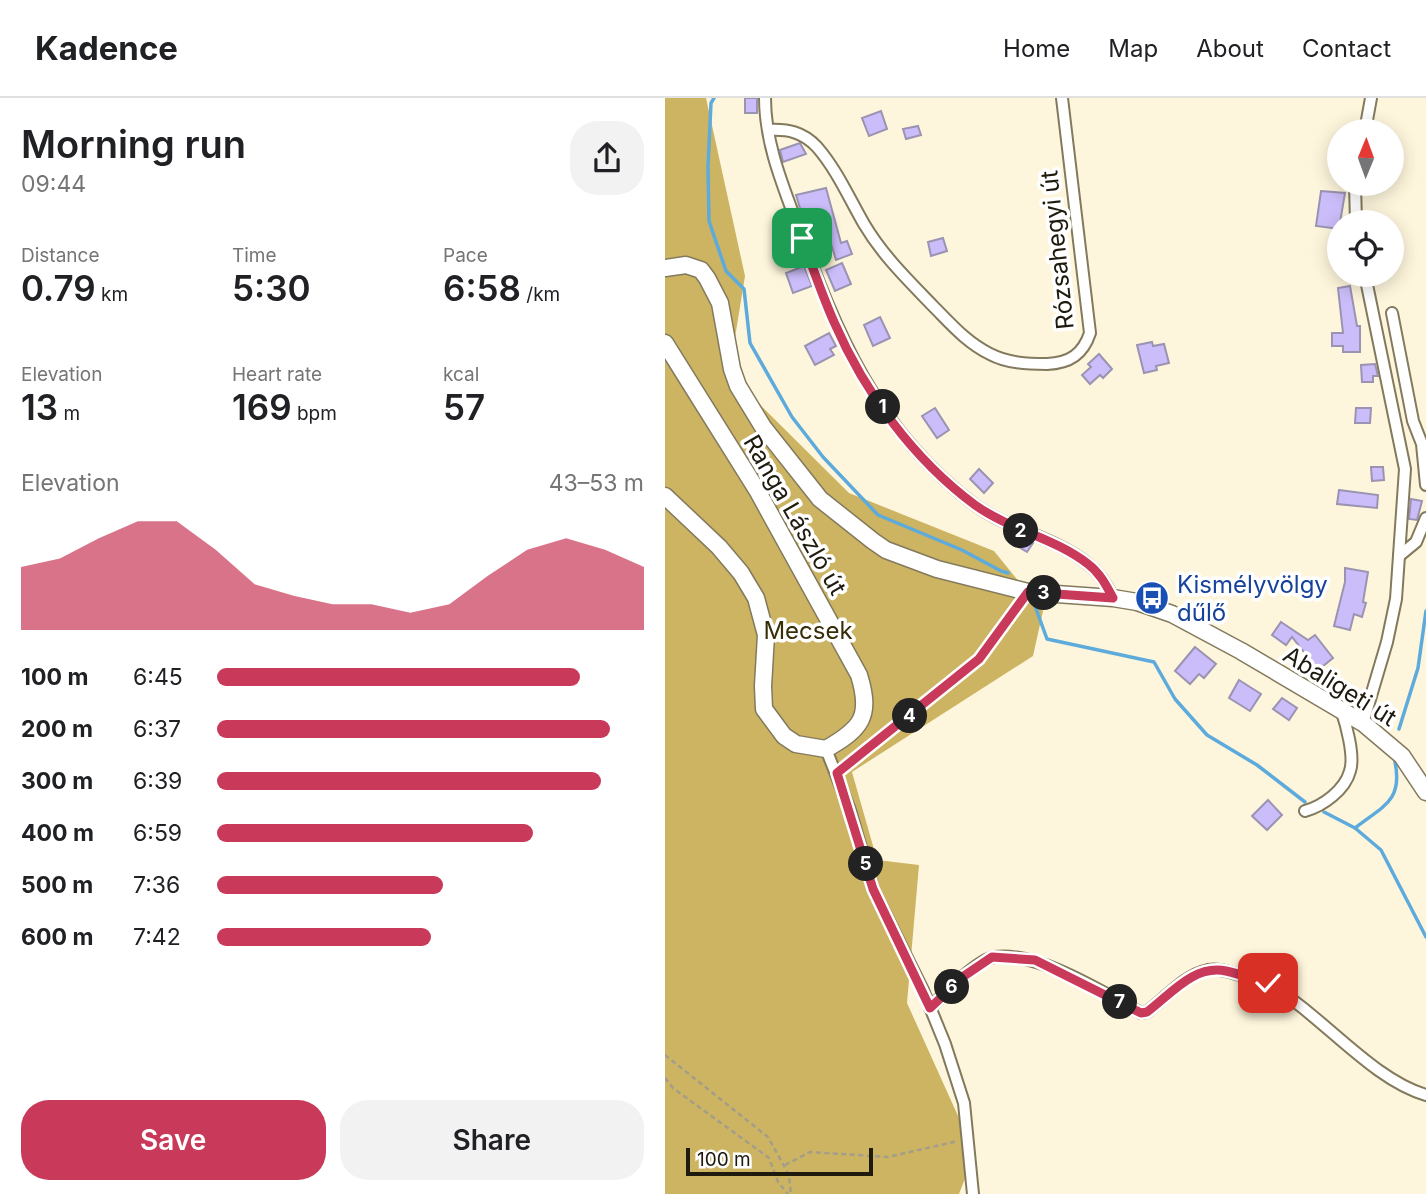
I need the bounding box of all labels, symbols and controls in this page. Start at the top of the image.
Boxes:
text: Kadence [35,28,178,68]
text: Home [1003,34,1070,63]
text: Map [1108,34,1158,63]
text: About [1196,34,1264,63]
text: Contact [1302,34,1391,63]
north arrow [1327,119,1403,196]
map controls [1327,119,1404,287]
text: Morning run [21,121,246,167]
button: share [570,121,644,195]
street label: Rózsahegyi út [1034,169,1080,331]
text: 09:44 [21,170,86,198]
pin [772,208,832,268]
button: locate [1327,210,1404,287]
icon: arrive [783,219,821,257]
text: Distance [21,244,99,267]
text: Time [232,244,277,267]
text: Pace [443,244,488,267]
text: 0.79 [21,267,96,309]
text: 5:30 [232,267,311,309]
text: 6:58 [443,267,521,309]
text: km [96,283,128,306]
text: /km [521,283,560,306]
text: Elevation [21,363,102,386]
text: Heart rate [232,363,322,386]
text: kcal [443,363,479,386]
text: 13 [21,386,58,428]
text: 169 [232,386,292,428]
text: 57 [443,386,485,428]
pin: 1 [865,390,900,424]
text: 1 [878,395,887,418]
text: m [58,402,80,425]
text: bpm [292,402,337,425]
street label: Ranga László út [737,430,853,600]
text: Elevation [21,469,120,497]
text: 43–53 m [549,469,644,497]
pin: 2 [1003,514,1039,548]
text: 2 [1015,519,1026,542]
place label: Kismélyvölgy dűlő [1177,570,1328,627]
pin: 3 [1027,575,1061,610]
bus stop icon: Kismélyvölgy dűlő [1133,579,1171,617]
text: 3 [1037,581,1050,604]
park label: Mecsek [763,616,853,645]
street label: Abaligeti út [1278,640,1402,732]
text: 100 m [21,663,88,691]
text: 6:45 [133,663,183,691]
pin: 4 [893,698,927,734]
text: 4 [903,704,916,727]
text: 200 m [21,715,93,743]
text: 6:37 [133,715,181,743]
text: 300 m [21,767,93,795]
text: 6:39 [133,767,182,795]
text: 400 m [21,819,94,847]
text: 6:59 [133,819,182,847]
pin: 5 [849,846,883,882]
text: 5 [859,852,872,875]
text: 500 m [21,871,93,899]
text: 7:36 [133,871,180,899]
text: 600 m [21,923,93,951]
text: 7:42 [133,923,181,951]
pin [1238,953,1298,1013]
icon: check [1249,964,1287,1002]
pin: 6 [935,970,969,1004]
text: 6 [945,975,958,998]
pin: 7 [1103,984,1137,1020]
text: 7 [1114,990,1125,1013]
button: Save [21,1100,326,1180]
button: Share [340,1100,644,1180]
scale bar [686,1145,873,1177]
text: 100 m [697,1148,751,1171]

